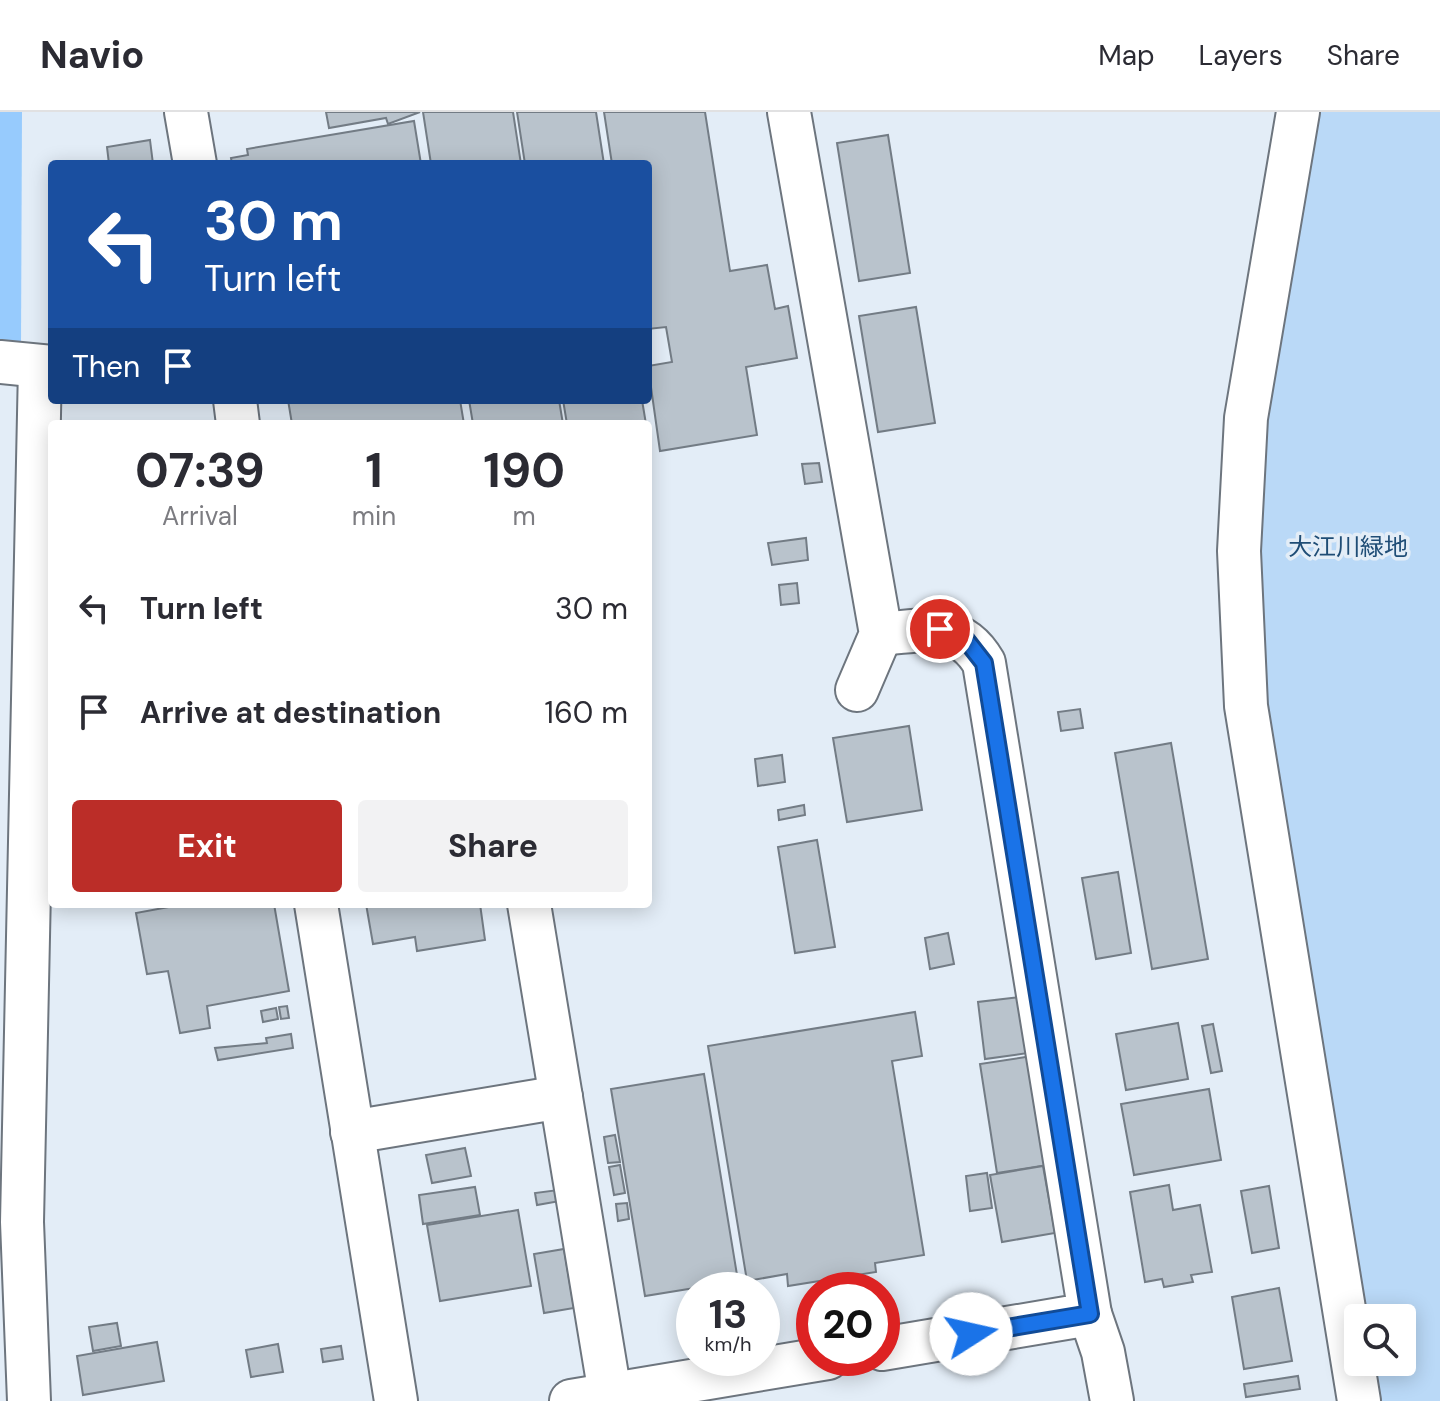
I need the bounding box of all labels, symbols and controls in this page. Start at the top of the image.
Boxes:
text: Navio [40,30,144,80]
text: Map [1098,37,1155,74]
text: Layers [1199,37,1283,74]
text: Share [1327,37,1400,74]
text: 30 m [204,184,343,257]
icon: left [72,192,176,296]
text: Turn left [204,255,341,302]
icon: arrive [156,344,200,388]
text: Then [72,347,140,386]
text: 07:39 [135,439,265,502]
text: 1 [365,439,383,502]
text: 190 [483,439,565,502]
text: Arrival [162,499,238,533]
text: min [352,499,396,533]
text: m [513,499,536,533]
park label: 大江川緑地 [1288,531,1408,562]
icon: left [72,586,116,630]
text: Turn left [140,589,263,628]
text: 30 m [555,589,628,628]
pin [906,595,974,663]
icon: arrive [918,607,962,651]
icon: arrive [72,690,116,734]
text: Arrive at destination [140,693,441,732]
text: 160 m [545,693,628,732]
button: Exit [72,800,342,892]
button: Share [358,800,628,892]
speed limit sign: 20 [796,1272,900,1376]
text: 13 [709,1288,747,1340]
position arrow [929,1292,1013,1376]
map controls [1344,1304,1416,1376]
button: search [1344,1304,1416,1376]
text: km/h [704,1331,752,1357]

